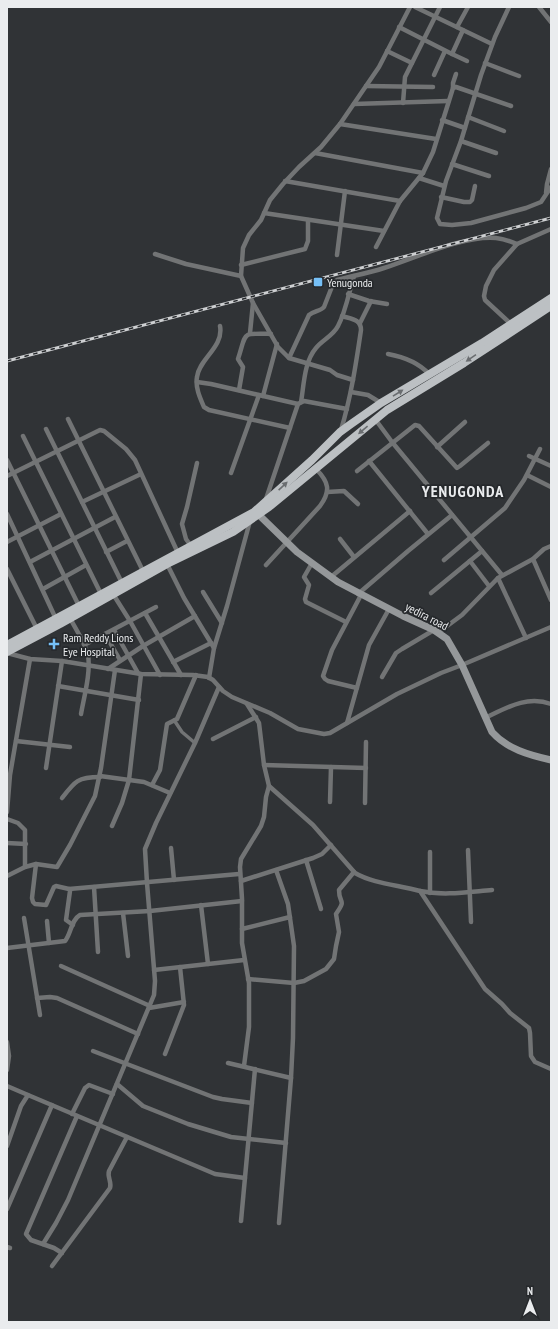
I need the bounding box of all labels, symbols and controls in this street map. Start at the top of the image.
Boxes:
place label: Yenugonda [327,275,373,290]
marker: Yenugonda [312,276,324,288]
one-way arrow [466,354,476,362]
one-way arrow [392,389,404,396]
one-way arrow [358,425,368,434]
district label: YENUGONDA [421,481,504,501]
one-way arrow [277,482,288,491]
street label: yedira road [403,599,451,633]
place label: Ram Reddy Lions Eye Hospital [63,630,133,659]
marker: Ram Reddy Lions Eye Hospital [48,638,60,650]
north arrow [510,1281,550,1321]
text: N [527,1284,533,1298]

